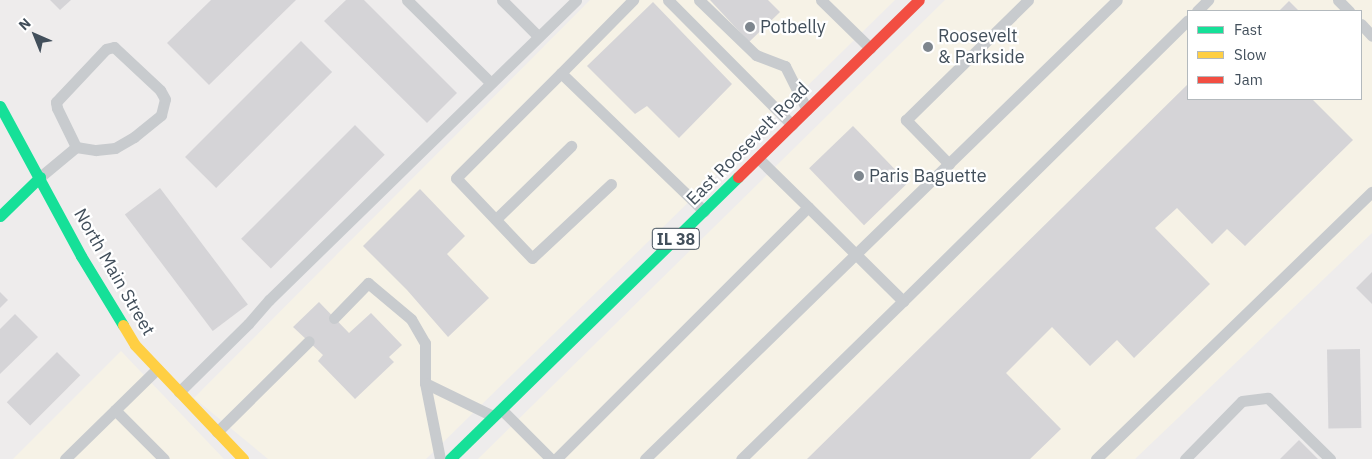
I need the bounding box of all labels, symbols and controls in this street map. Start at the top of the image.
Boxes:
north arrow [10,10,60,60]
legend [1187,10,1362,100]
text: N [15,14,34,34]
place label: Potbelly [760,16,826,38]
text: Fast [1234,20,1262,39]
marker: Potbelly [744,21,756,33]
place label: Roosevelt & Parkside [938,26,1025,68]
marker: Roosevelt & Parkside [922,41,934,53]
text: Slow [1234,45,1267,64]
text: Jam [1234,70,1263,89]
street label: East Roosevelt Road [682,78,814,210]
place label: Paris Baguette [869,165,987,187]
marker: Paris Baguette [853,170,865,182]
street label: North Main Street [69,205,159,339]
road number: IL 38 [651,225,701,252]

